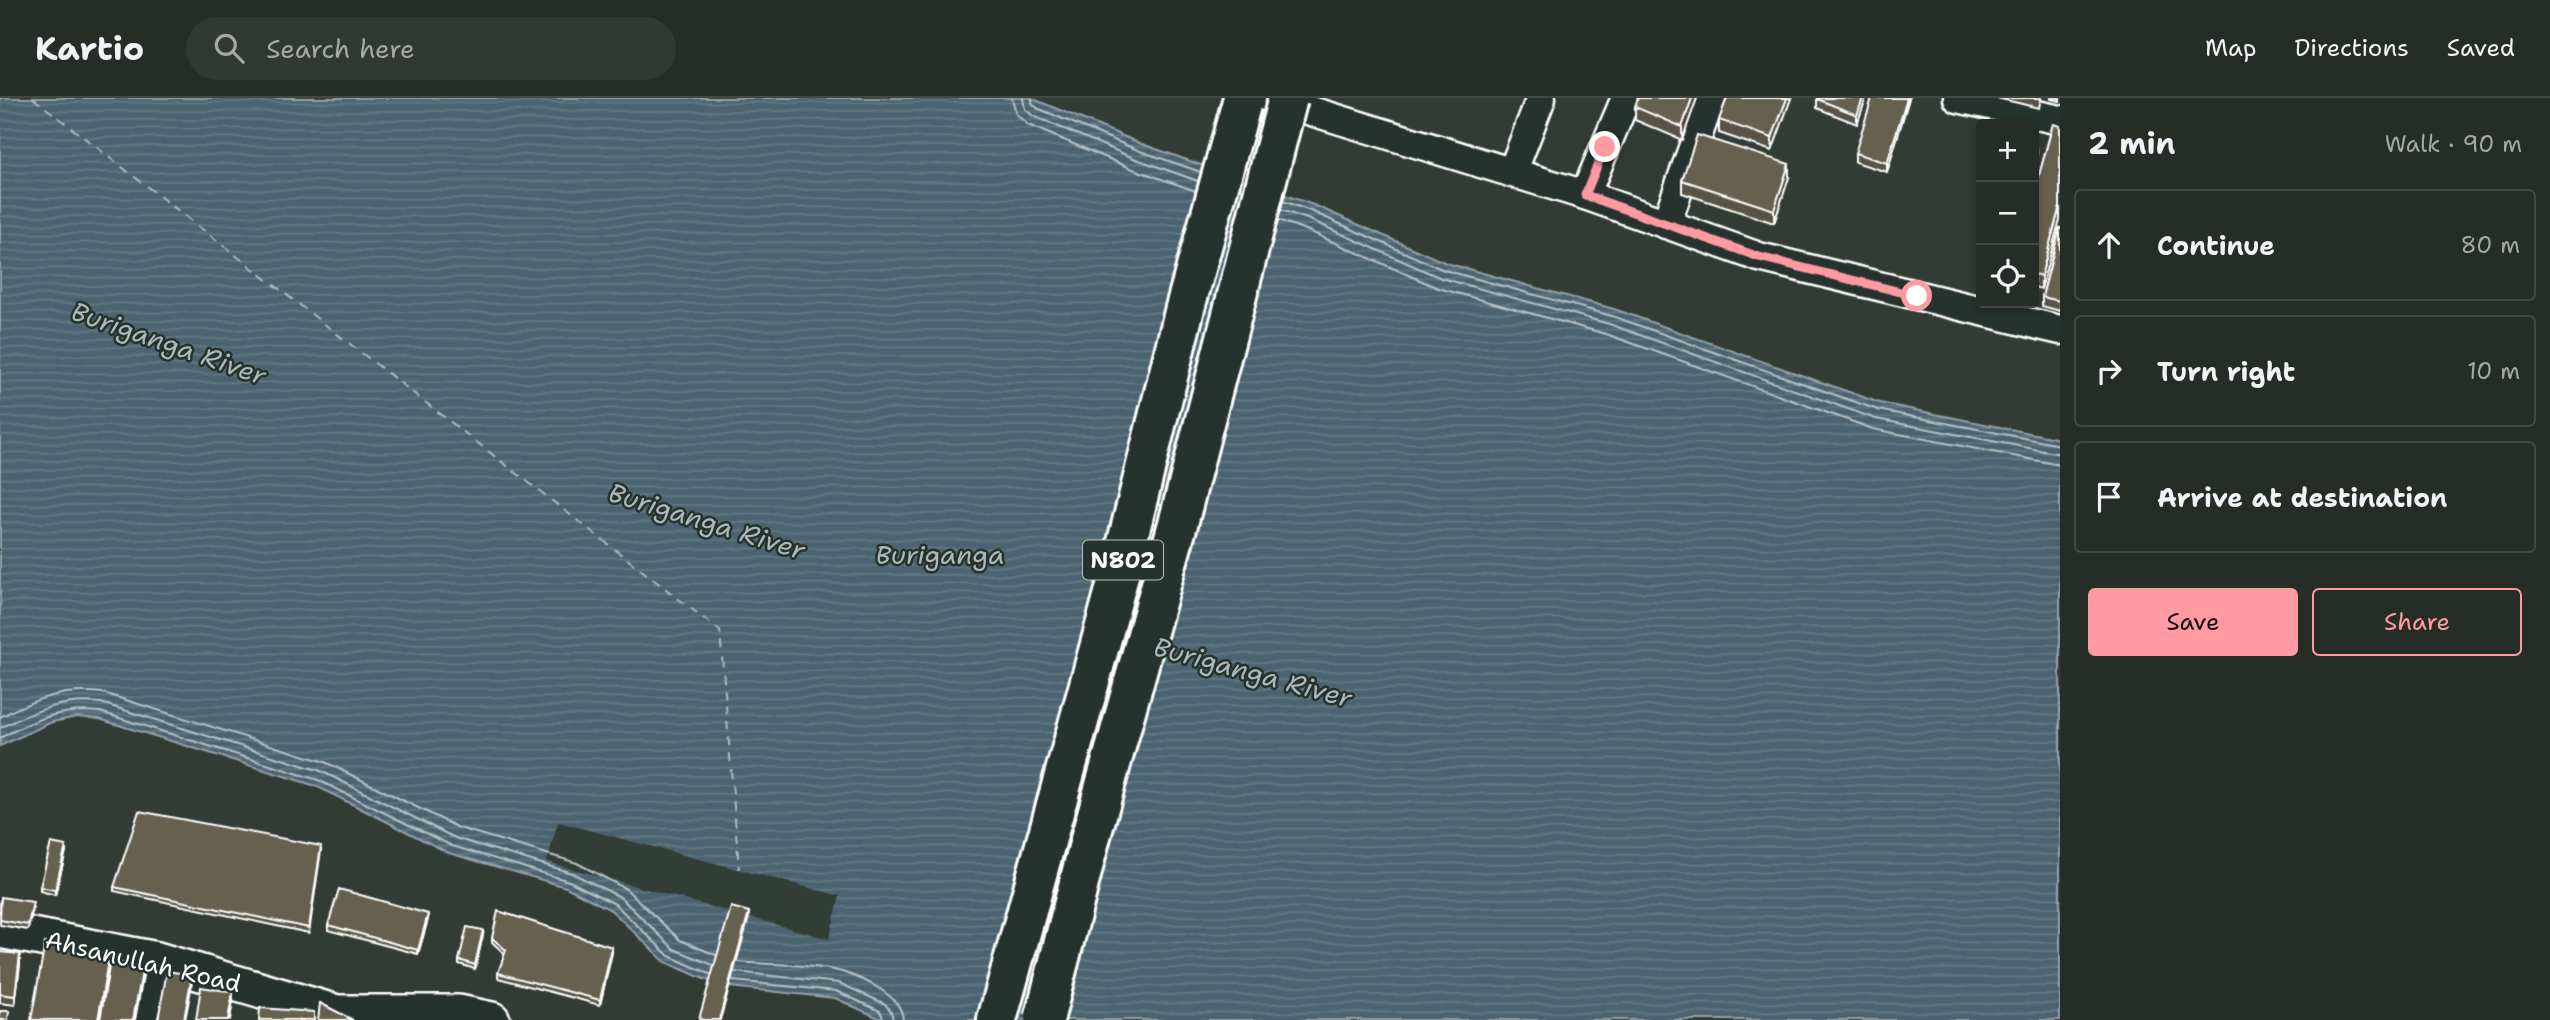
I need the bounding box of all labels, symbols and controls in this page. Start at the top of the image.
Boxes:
search box [186,17,676,80]
text: Kartio [35,26,144,71]
icon: search [210,29,248,67]
text: Search here [266,31,415,66]
text: Map [2205,32,2256,64]
text: Directions [2294,32,2409,64]
text: Saved [2447,32,2515,64]
map controls [1976,119,2039,308]
button: + [1976,119,2039,182]
text: 2 min [2088,123,2175,164]
text: Walk · 90 m [2385,129,2522,159]
route end [1589,131,1620,162]
button: − [1976,182,2039,245]
icon: ahead [2090,226,2128,264]
text: Continue [2157,228,2275,263]
text: 80 m [2461,230,2520,260]
button: locate [1976,245,2039,308]
route start [1901,280,1932,311]
water label: Buriganga River [67,293,272,393]
icon: right [2090,352,2128,390]
text: Turn right [2157,354,2295,389]
text: 10 m [2467,356,2520,386]
water label: Buriganga River [604,474,810,568]
icon: arrive [2090,478,2128,516]
text: Arrive at destination [2157,480,2447,515]
water label: Buriganga [876,537,1004,572]
road number: N802 [1083,540,1163,580]
button: Save [2088,588,2298,656]
button: Share [2312,588,2522,656]
water label: Buriganga River [1150,629,1357,715]
street label: Ahsanullah Road [42,924,244,1000]

